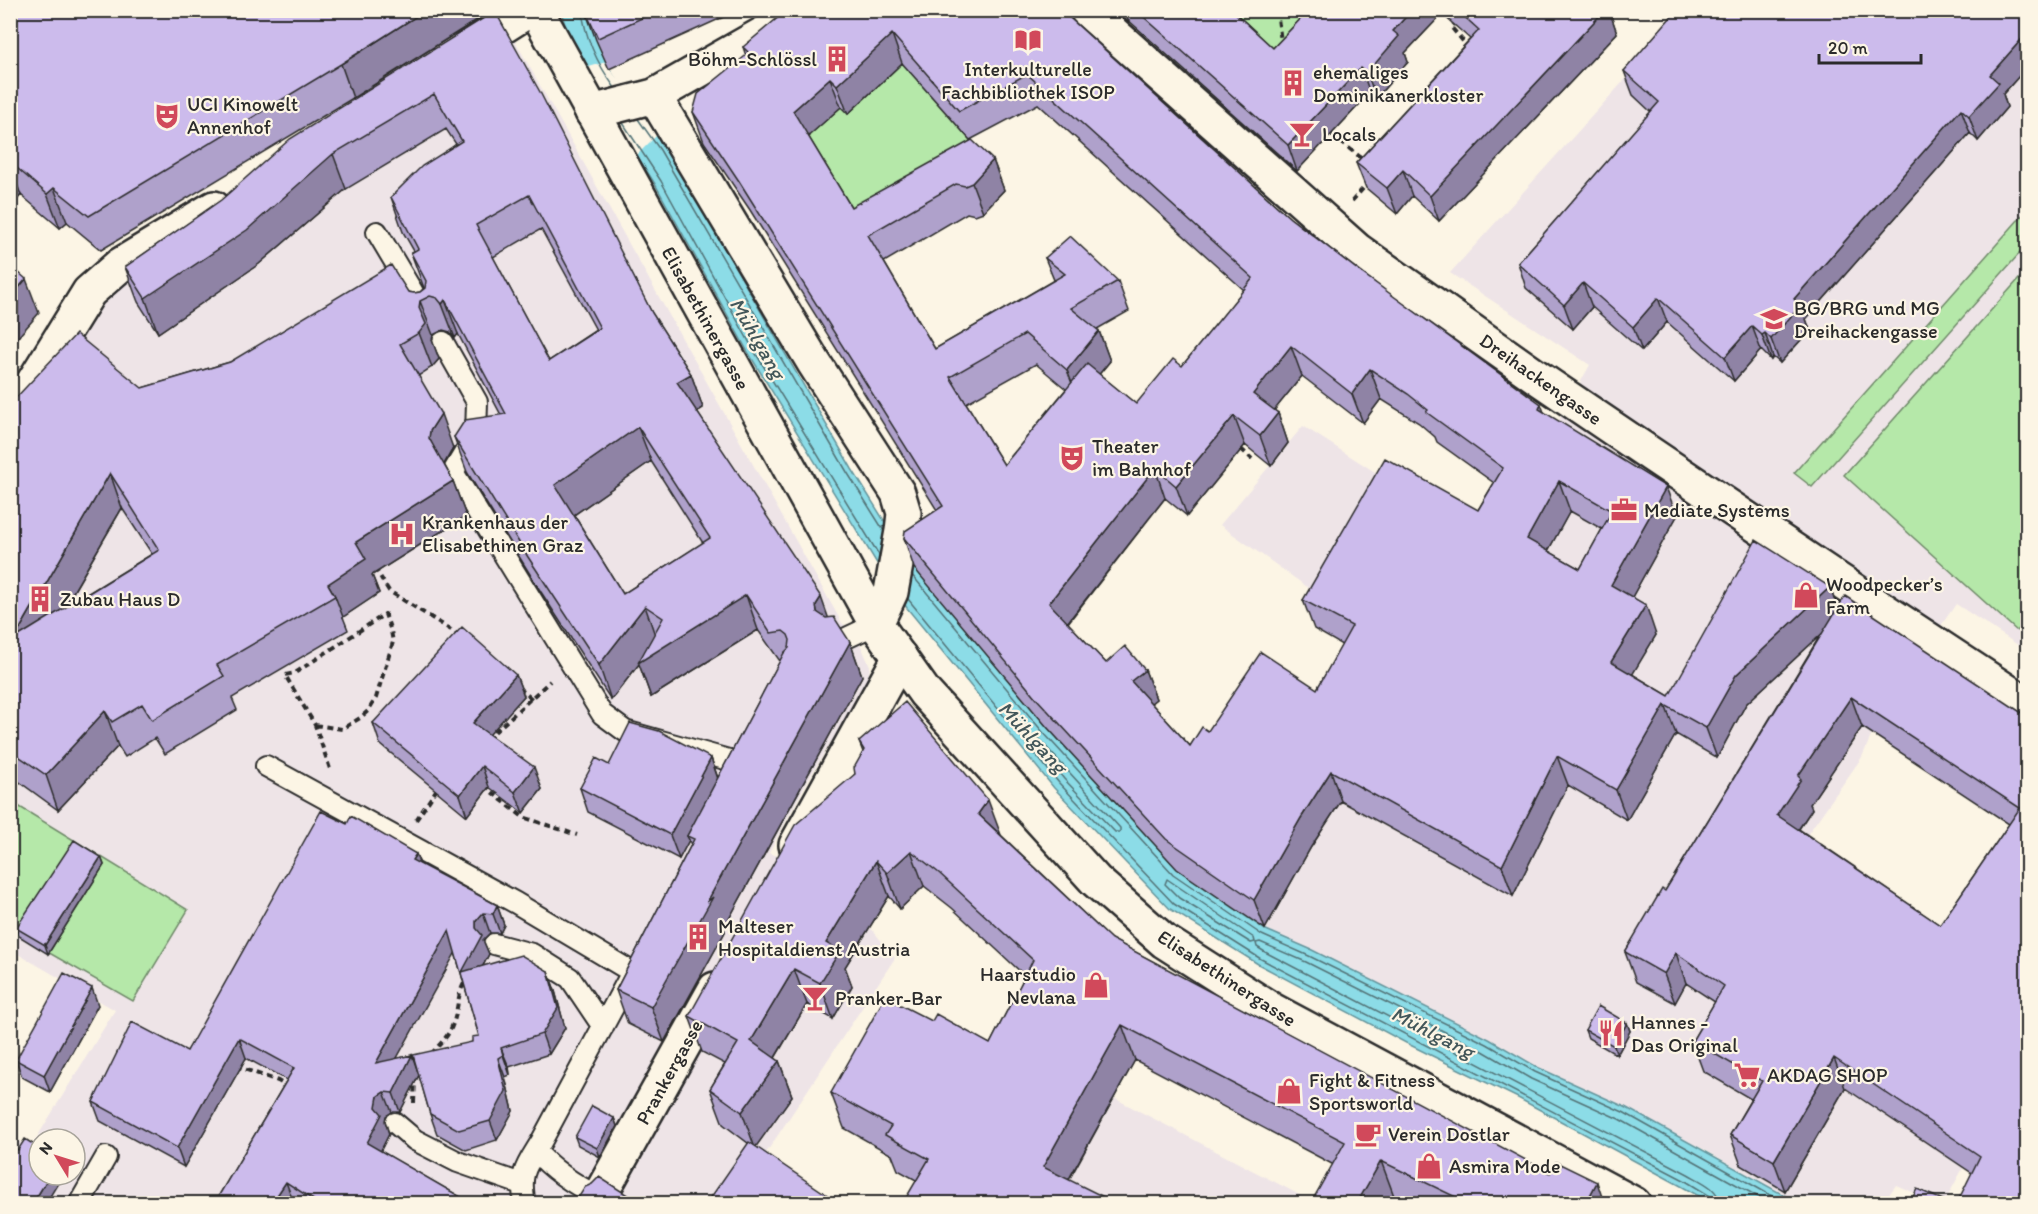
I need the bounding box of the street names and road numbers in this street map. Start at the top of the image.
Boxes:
street label: Elisabethinergasse [657,242,755,394]
street label: Dreihackengasse [1475,328,1607,430]
street label: Elisabethinergasse [1153,924,1301,1032]
street label: Prankergasse [630,1015,708,1129]

